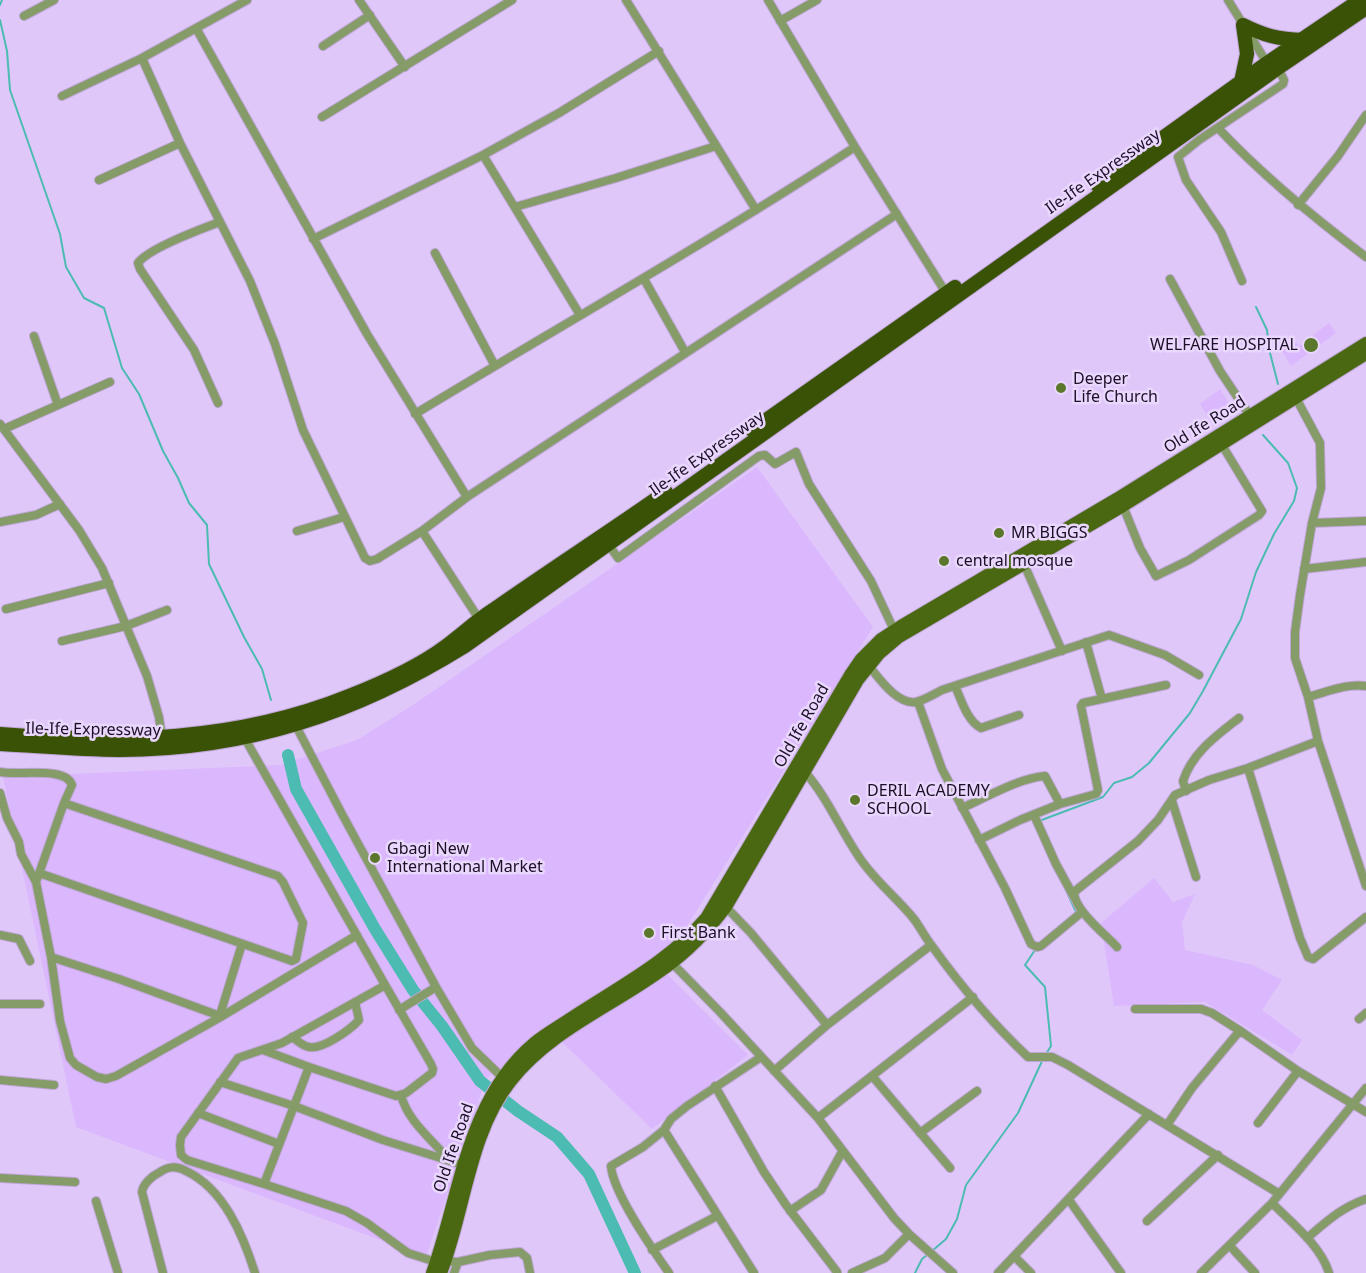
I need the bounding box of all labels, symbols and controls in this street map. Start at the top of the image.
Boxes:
street label: Ile-Ife Expressway [1042,125,1164,219]
place label: WELFARE HOSPITAL [1150,335,1298,355]
marker: WELFARE HOSPITAL [1302,336,1320,354]
place label: Deeper Life Church [1073,369,1158,407]
marker: Deeper Life Church [1054,381,1068,395]
street label: Old Ife Road [1160,392,1250,458]
street label: Ile-Ife Expressway [646,407,768,501]
place label: MR BIGGS [1011,523,1088,543]
marker: MR BIGGS [992,526,1006,540]
place label: central mosque [956,551,1073,571]
marker: central mosque [937,554,951,568]
street label: Old Ife Road [770,681,834,771]
street label: Ile-Ife Expressway [25,719,161,741]
place label: DERIL ACADEMY SCHOOL [867,781,990,819]
marker: DERIL ACADEMY SCHOOL [848,793,862,807]
place label: Gbagi New International Market [387,839,543,877]
marker: Gbagi New International Market [368,851,382,865]
place label: First Bank [661,923,735,943]
marker: First Bank [642,926,656,940]
street label: Old Ife Road [430,1101,478,1195]

